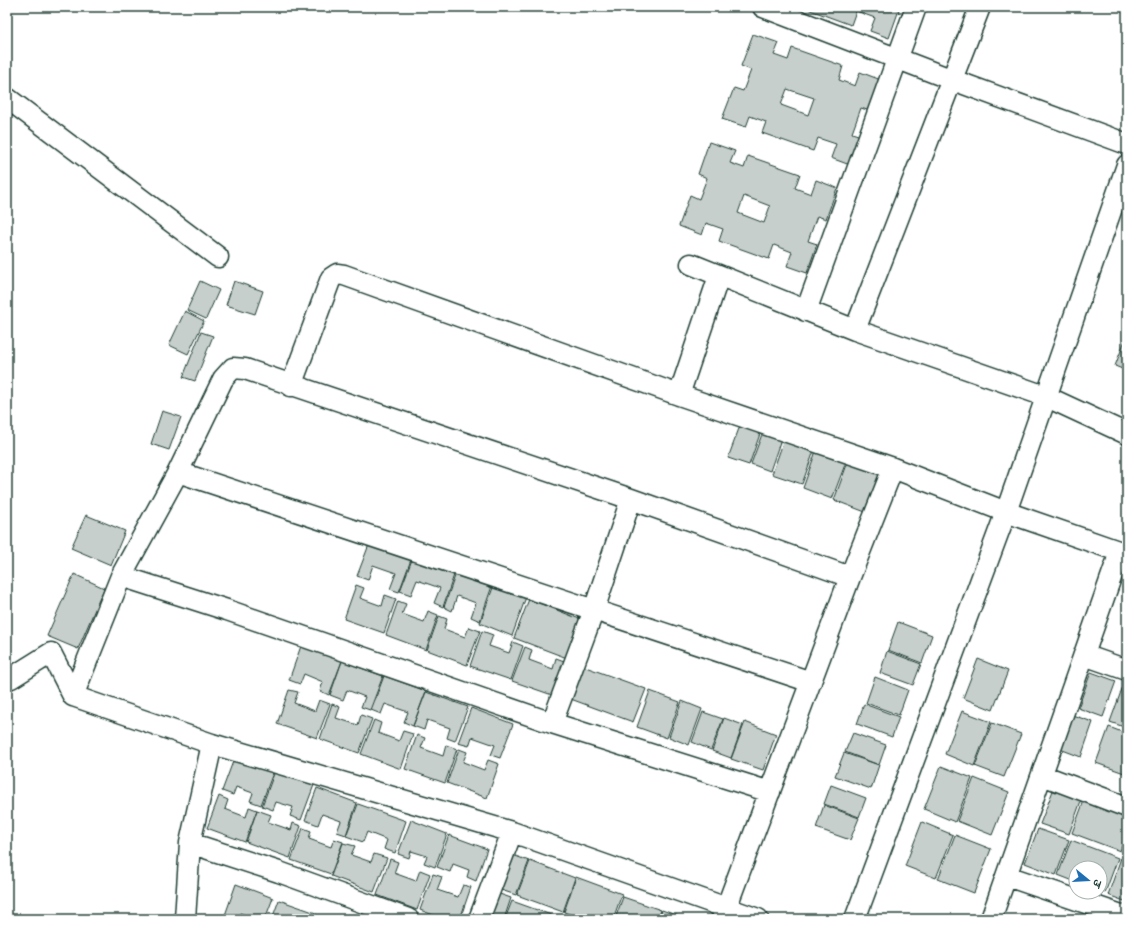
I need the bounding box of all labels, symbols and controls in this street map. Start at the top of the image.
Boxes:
north arrow [1068,860,1108,900]
text: उ [1086,877,1106,891]

